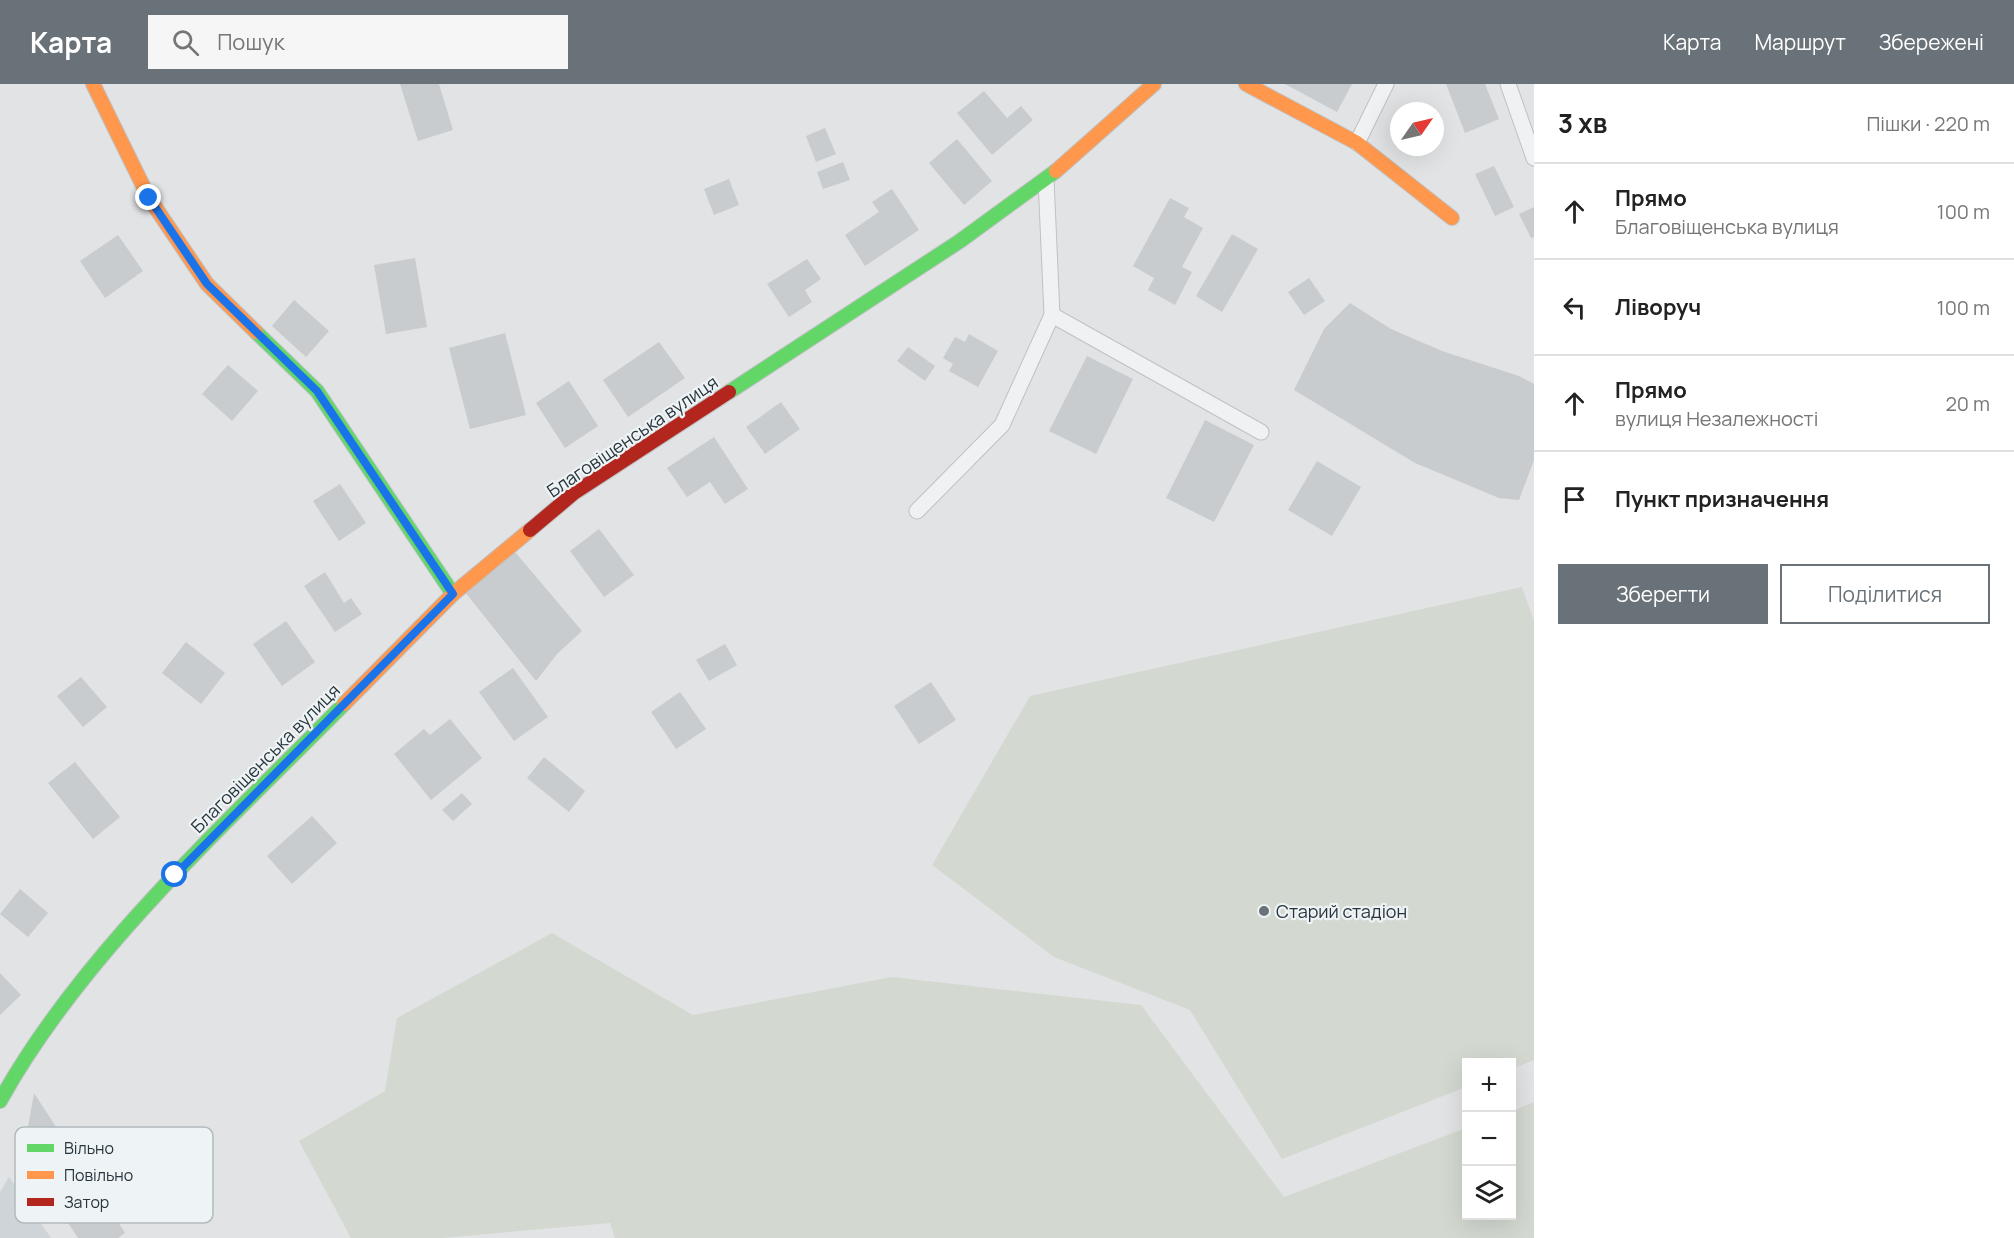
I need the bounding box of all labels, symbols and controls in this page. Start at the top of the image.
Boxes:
search box [148,15,568,69]
text: Карта [30,23,112,61]
icon: search [169,26,202,59]
text: Пошук [217,27,285,57]
text: Карта [1663,28,1721,56]
text: Маршрут [1754,28,1846,56]
text: Збережені [1879,28,1984,56]
north arrow [1390,102,1444,156]
text: 3 хв [1558,105,1607,141]
text: Пішки · 220 m [1867,110,1990,137]
text: Прямо [1615,183,1687,213]
route end [135,184,161,210]
icon: ahead [1558,195,1591,228]
text: 100 m [1937,198,1990,225]
text: Благовіщенська вулиця [1615,213,1839,240]
icon: left [1558,291,1591,324]
text: Ліворуч [1615,292,1701,322]
text: 100 m [1937,294,1990,321]
street label: Благовіщенська вулиця [542,370,722,502]
text: Прямо [1615,375,1687,405]
icon: ahead [1558,387,1591,420]
text: 20 m [1945,390,1990,417]
text: вулиця Незалежності [1615,405,1818,432]
icon: arrive [1558,483,1591,516]
text: Пункт призначення [1615,484,1829,514]
button: Зберегти [1558,564,1768,624]
button: Поділитися [1780,564,1990,624]
street label: Благовіщенська вулиця [185,678,345,838]
route start [161,861,187,887]
place label: Старий стадіон [1276,899,1407,923]
marker: Старий стадіон [1257,904,1271,918]
map controls [1462,1058,1516,1220]
button: + [1462,1058,1516,1112]
button: − [1462,1112,1516,1166]
legend [15,1127,213,1223]
text: Вільно [64,1137,114,1159]
text: Повільно [64,1164,133,1186]
button: layers [1462,1166,1516,1220]
text: Затор [64,1191,109,1213]

